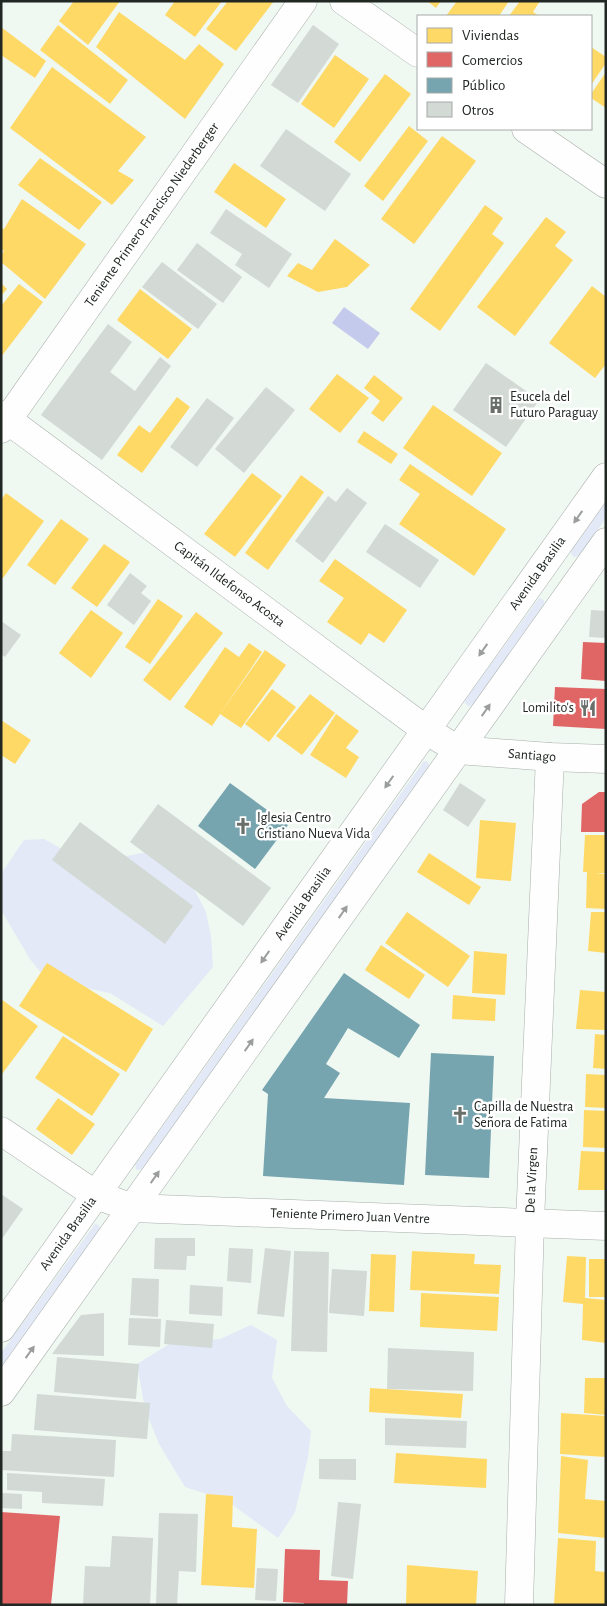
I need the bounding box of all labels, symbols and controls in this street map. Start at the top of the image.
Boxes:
legend [417,15,592,130]
text: Viviendas [462,28,519,43]
text: Comercios [462,53,523,68]
text: Público [462,78,505,93]
text: Otros [462,103,494,118]
street label: Teniente Primero Francisco Niederberger [82,120,222,310]
place label: Esucela del Futuro Paraguay [510,390,598,420]
building icon: Esucela del Futuro Paraguay [486,395,506,415]
one-way arrow [572,510,583,523]
street label: Avenida Brasilia [507,533,569,613]
street label: Capitán Ildefonso Acosta [171,539,288,630]
one-way arrow [478,643,488,656]
restaurant icon: Lomilito's [578,698,598,718]
place label: Lomilito's [522,701,574,715]
one-way arrow [481,703,491,717]
street label: Santiago [508,747,556,764]
one-way arrow [384,775,394,789]
place label: Iglesia Centro Cristiano Nueva Vida [257,811,371,841]
church icon: Iglesia Centro Cristiano Nueva Vida [233,816,253,836]
street label: Avenida Brasilia [272,863,334,943]
one-way arrow [338,905,348,919]
one-way arrow [260,950,270,964]
one-way arrow [244,1038,254,1052]
place label: Capilla de Nuestra Señora de Fatima [474,1100,574,1130]
church icon: Capilla de Nuestra Señora de Fatima [450,1105,470,1125]
street label: De la Virgen [523,1147,540,1214]
one-way arrow [150,1170,160,1184]
street label: Avenida Brasilia [37,1194,99,1273]
street label: Teniente Primero Juan Ventre [270,1206,430,1226]
one-way arrow [25,1345,35,1359]

